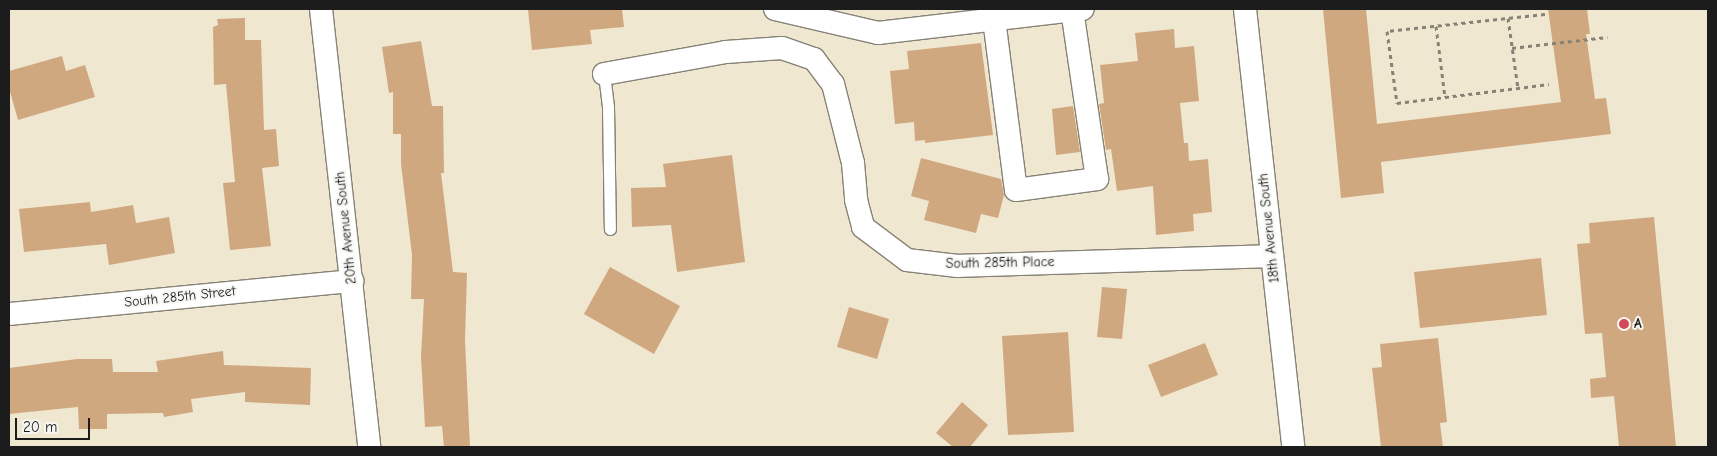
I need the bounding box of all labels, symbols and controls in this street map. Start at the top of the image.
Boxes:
street label: 20th Avenue South [332,171,360,285]
street label: 18th Avenue South [1255,172,1283,284]
street label: South 285th Place [946,254,1054,272]
street label: South 285th Street [124,283,236,311]
place label: A [1634,316,1642,332]
marker: A [1618,318,1630,330]
scale bar [18,408,92,440]
text: 20 m [23,418,57,436]

